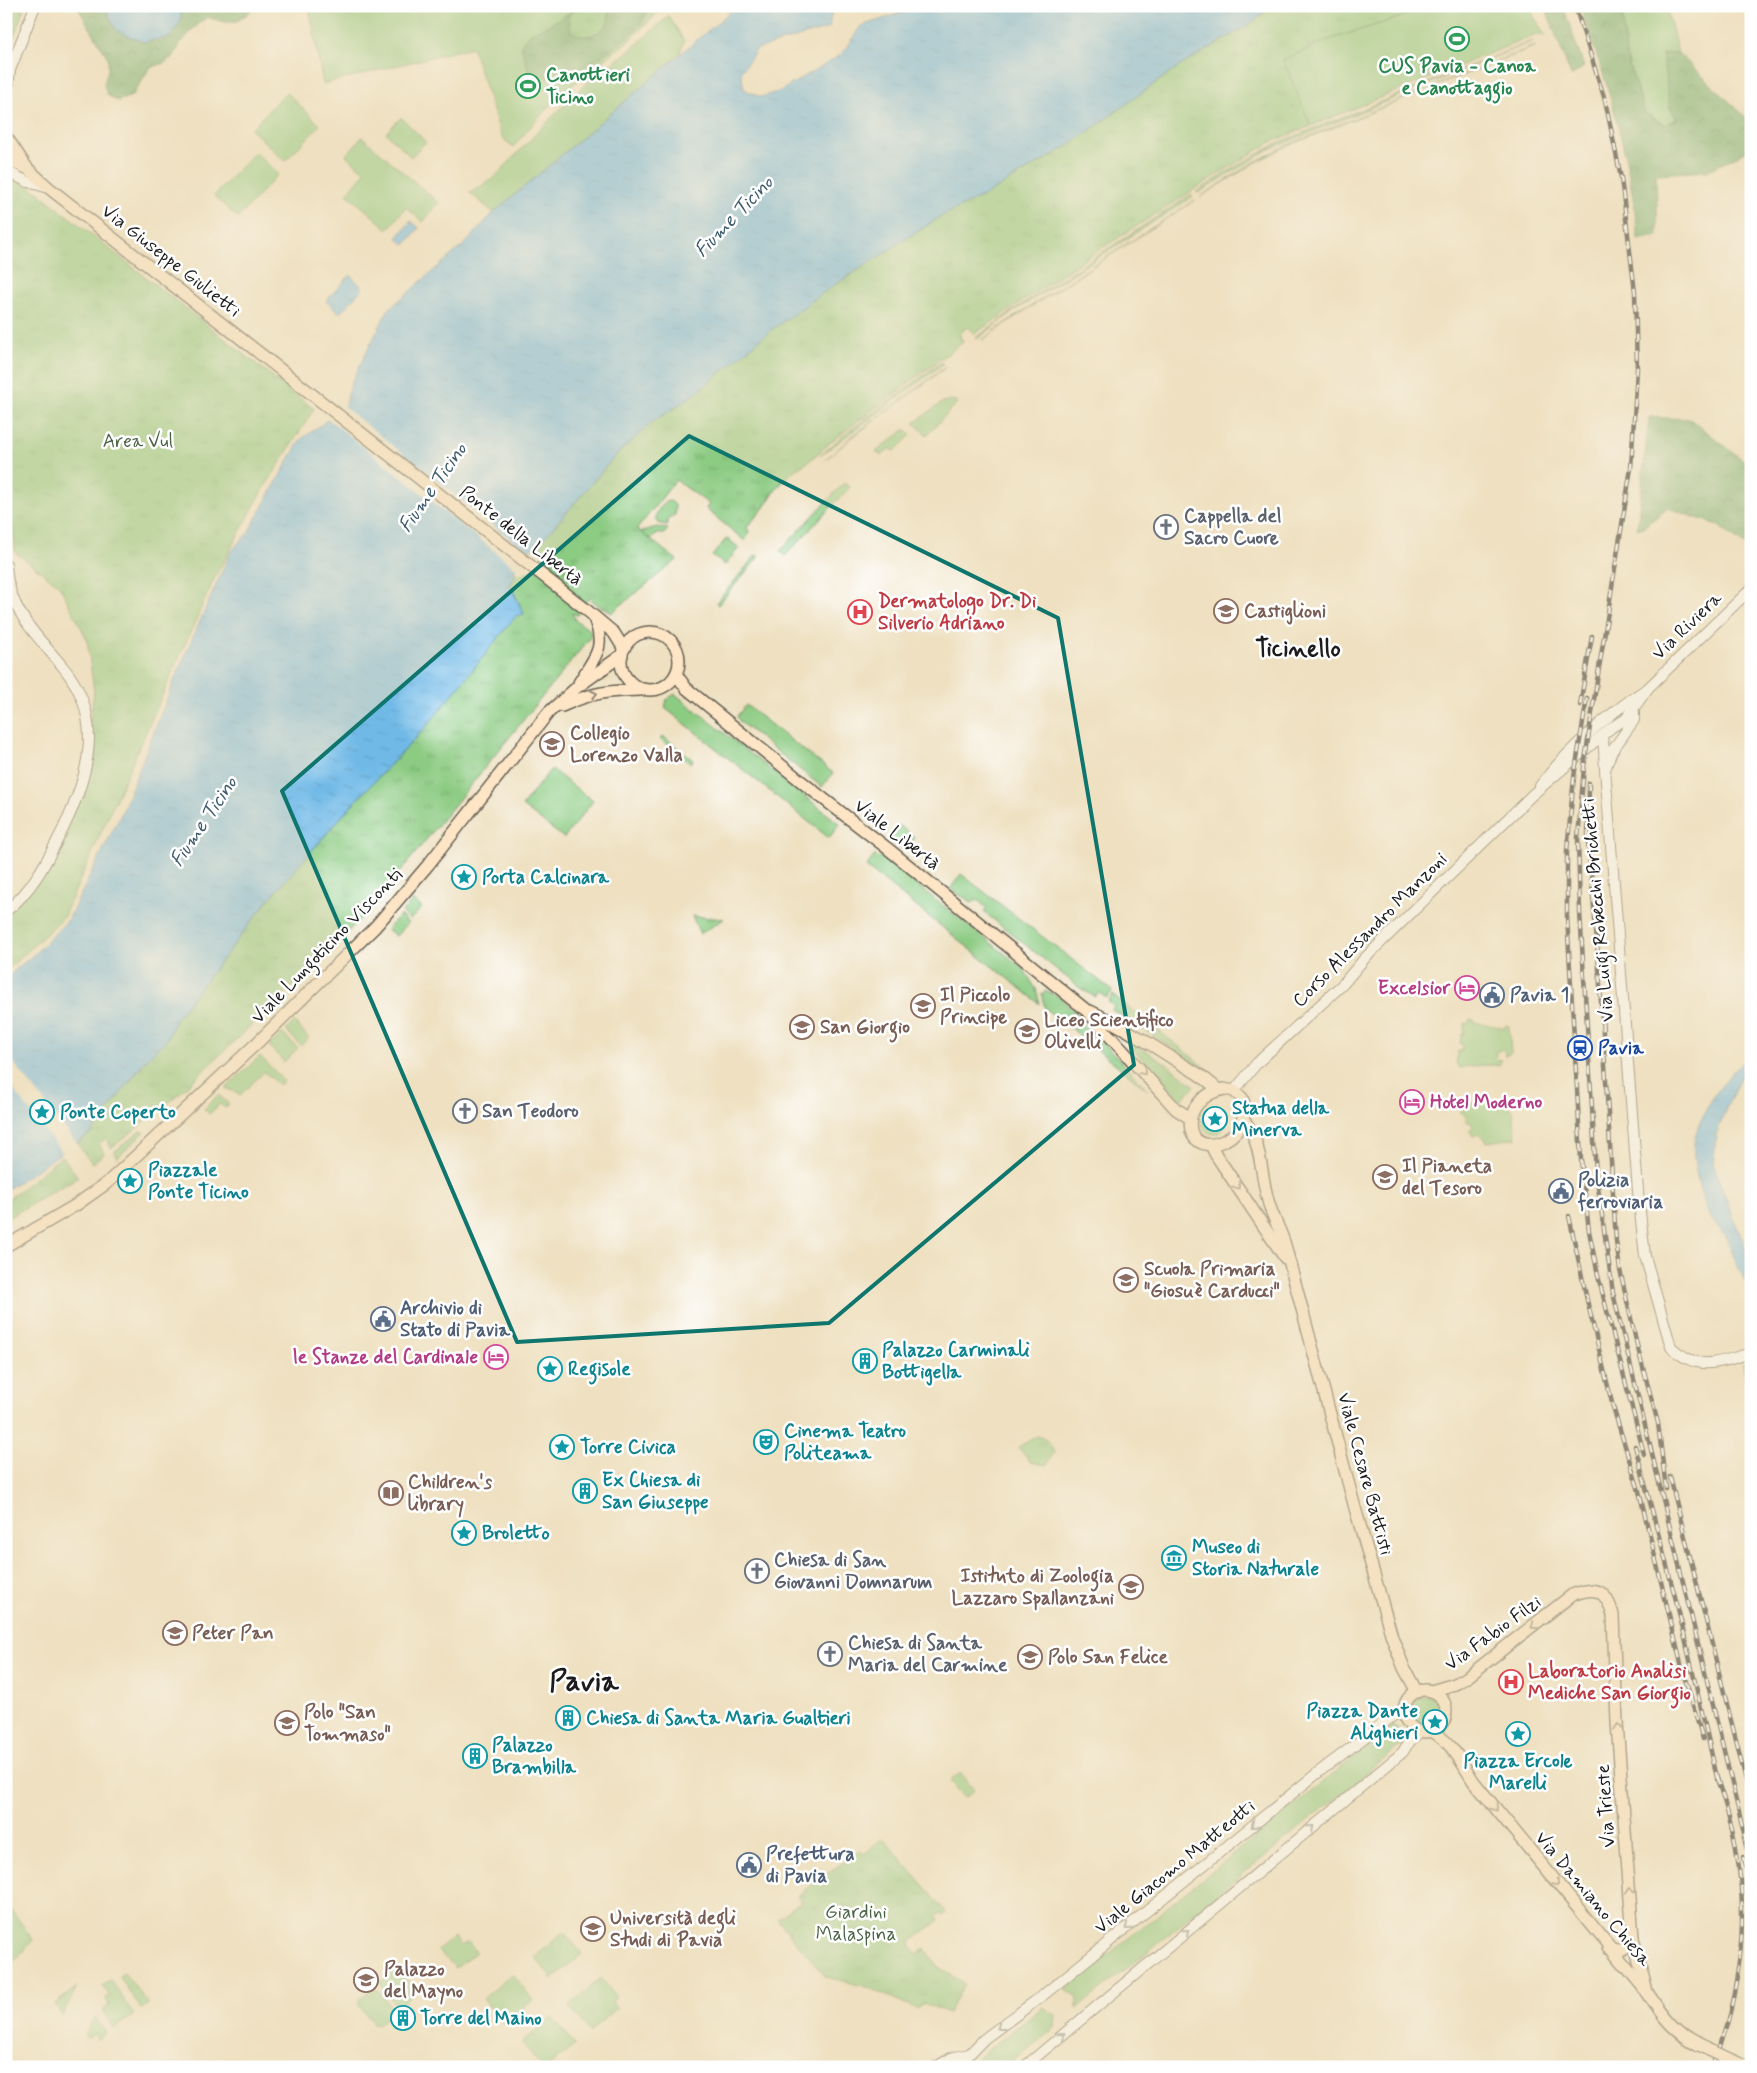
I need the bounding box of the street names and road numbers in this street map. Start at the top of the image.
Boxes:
street label: Via Giuseppe Giulietti [96,199,246,323]
street label: Ponte della Libertà [454,480,588,592]
street label: Via Riviera [1647,586,1728,666]
street label: Viale Libertà [849,794,945,876]
street label: Via Luigi Robecchi Brichetti [1576,797,1623,1023]
street label: Corso Alessandro Manzoni [1287,847,1453,1013]
street label: Viale Lungoticino Visconti [246,863,410,1032]
street label: Viale Cesare Battisti [1331,1390,1399,1558]
street label: Via Fabio Filzi [1440,1589,1546,1677]
street label: Via Trieste [1591,1763,1621,1849]
street label: Viale Giacomo Matteotti [1089,1794,1261,1940]
street label: Via Damiano Chiesa [1529,1826,1657,1972]

